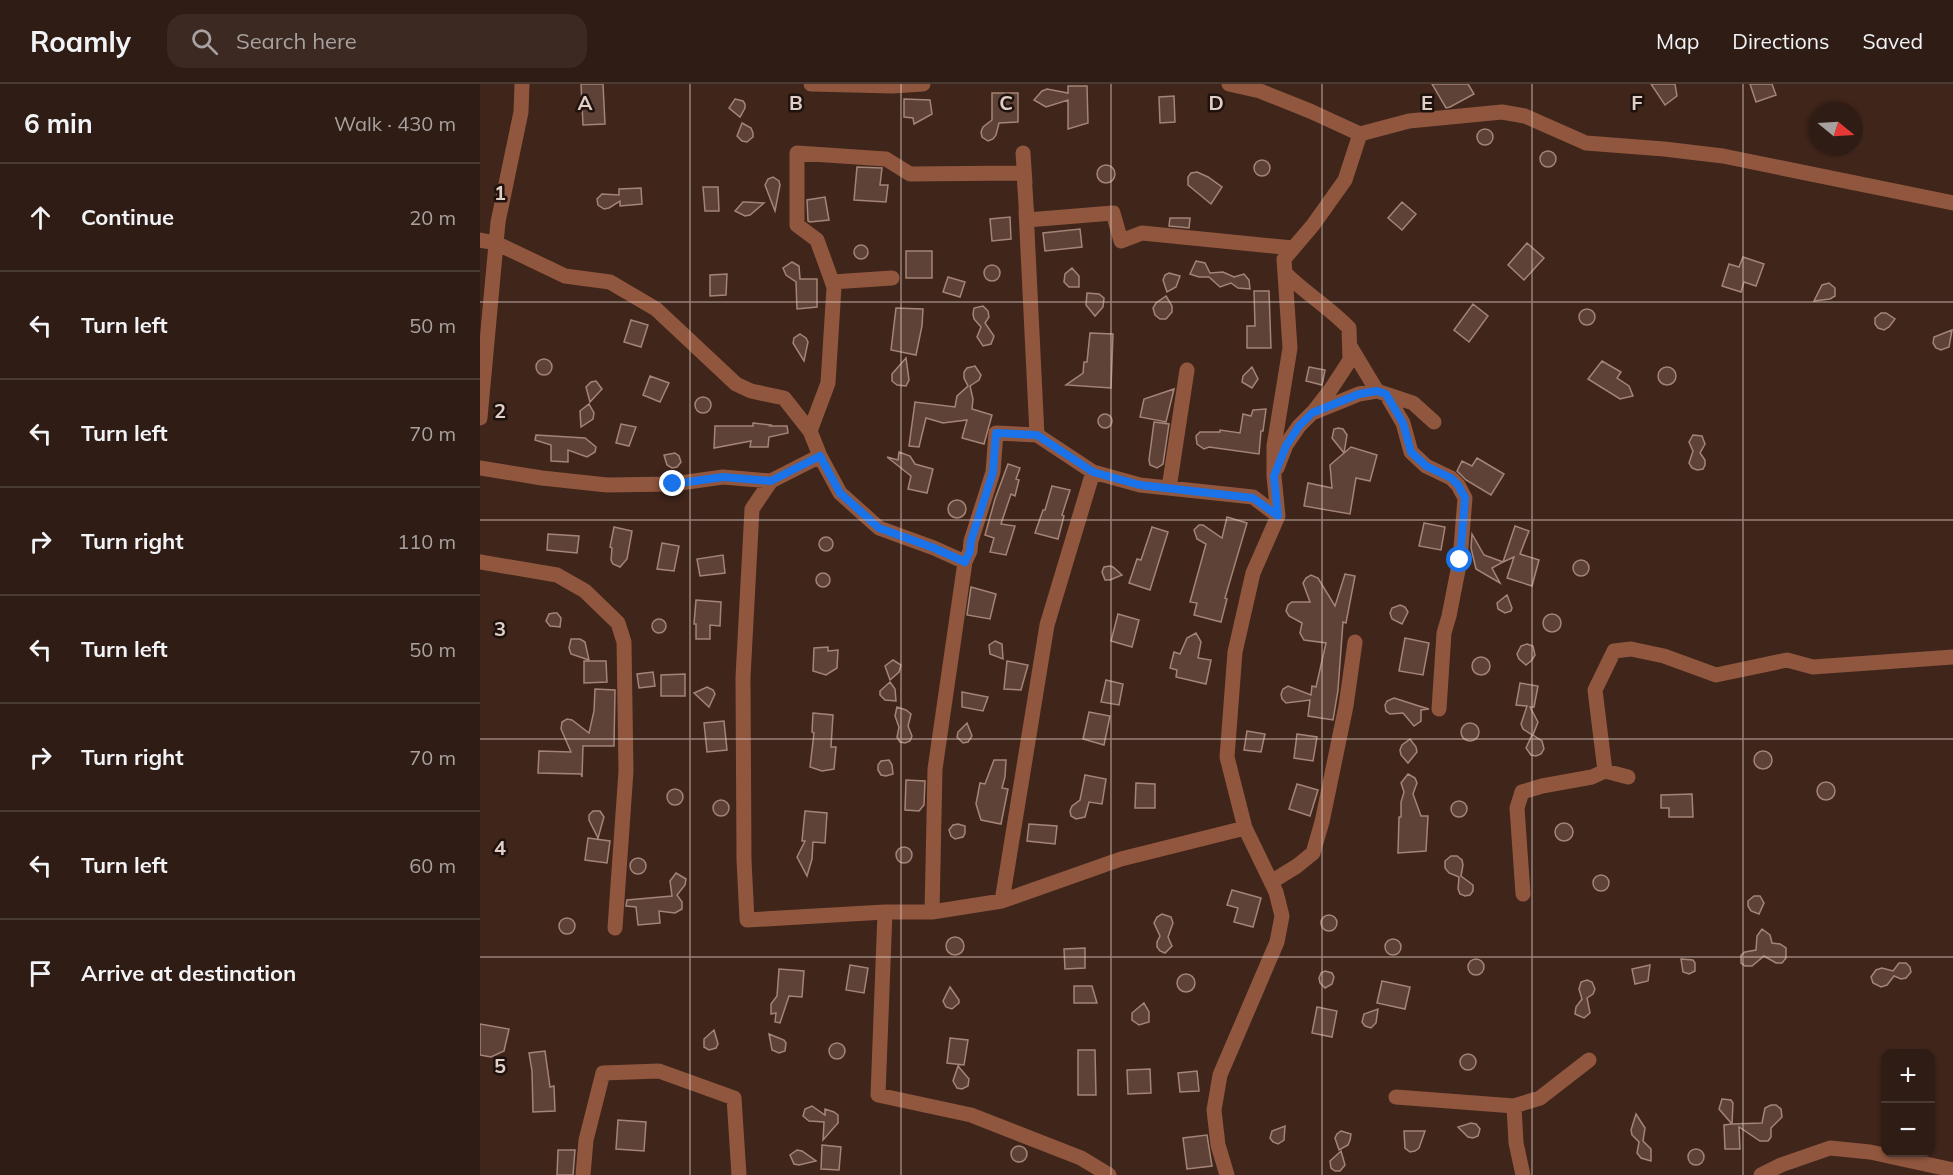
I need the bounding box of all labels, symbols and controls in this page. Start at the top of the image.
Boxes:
search box [167,14,587,68]
text: Roamly [30,24,131,59]
icon: search [188,25,221,58]
text: Search here [236,27,357,55]
text: Map [1656,28,1699,54]
text: Directions [1732,28,1829,54]
text: Saved [1862,28,1923,54]
text: A [578,90,593,115]
text: B [789,90,803,115]
text: C [999,90,1013,115]
text: D [1208,90,1224,115]
text: E [1421,90,1433,115]
text: F [1631,90,1643,115]
north arrow [1809,102,1863,156]
text: 6 min [24,107,93,140]
text: Walk · 430 m [334,111,456,136]
text: 1 [494,180,506,205]
icon: ahead [24,201,57,234]
text: Continue [81,203,174,231]
text: 20 m [409,205,456,230]
icon: left [24,309,57,342]
text: Turn left [81,311,168,339]
text: 50 m [409,313,456,338]
text: 2 [494,398,506,423]
icon: left [24,417,57,450]
text: Turn left [81,419,168,447]
text: 70 m [409,421,456,446]
route end [659,470,685,496]
icon: right [24,525,57,558]
text: Turn right [81,527,184,555]
text: 110 m [397,529,456,554]
route start [1446,546,1472,572]
text: 3 [494,616,506,641]
icon: left [24,633,57,666]
text: Turn left [81,635,168,663]
text: 50 m [409,637,456,662]
icon: right [24,741,57,774]
text: Turn right [81,743,184,771]
text: 70 m [409,745,456,770]
text: 4 [494,835,506,860]
icon: left [24,849,57,882]
text: Turn left [81,851,168,879]
text: 60 m [409,853,456,878]
icon: arrive [24,957,57,990]
text: Arrive at destination [81,959,296,987]
map controls [1881,1049,1935,1157]
button: + [1881,1049,1935,1103]
text: 5 [494,1053,506,1078]
button: − [1881,1103,1935,1157]

